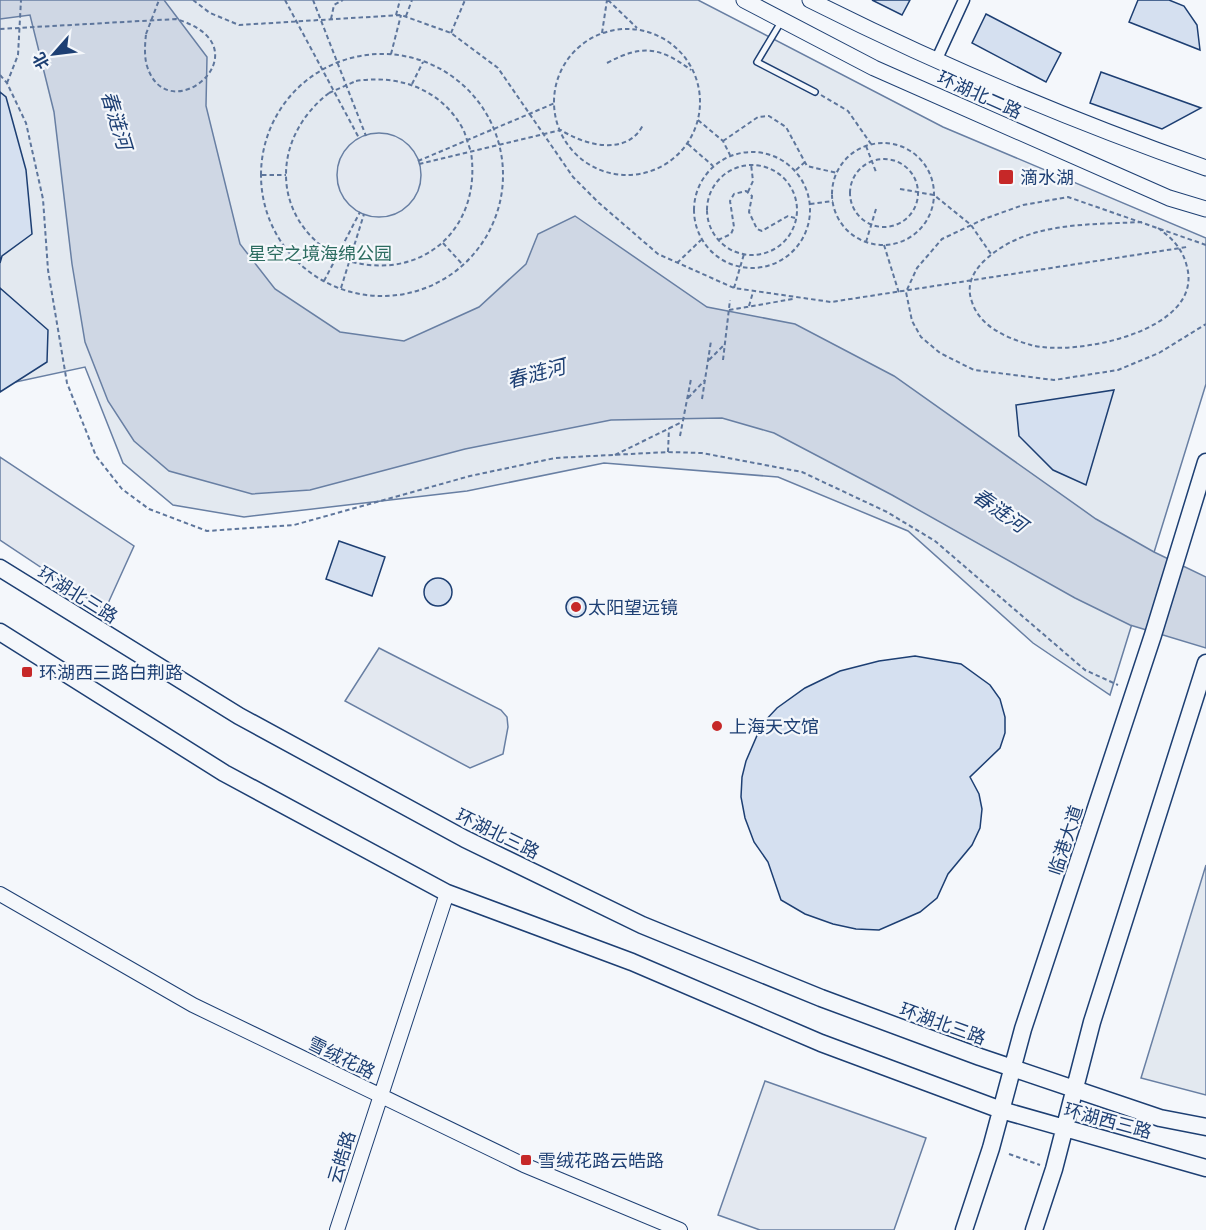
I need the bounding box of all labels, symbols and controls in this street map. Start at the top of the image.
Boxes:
north arrow [24,24,84,84]
text: 北 [27,49,54,73]
street label: 环湖北二路 [934,65,1026,123]
water label: 春涟河 [95,87,140,156]
place label: 滴水湖 [1020,165,1074,189]
marker: 滴水湖 [997,168,1015,186]
park label: 星空之境海绵公园 [248,241,392,265]
water label: 春涟河 [504,351,572,394]
water label: 春涟河 [968,482,1036,541]
street label: 环湖北三路 [33,560,123,628]
place label: 太阳望远镜 [588,595,678,619]
marker: 太阳望远镜 [569,600,583,614]
place label: 环湖西三路白荆路 [39,660,183,684]
marker: 环湖西三路白荆路 [20,665,34,679]
place label: 上海天文馆 [729,714,819,738]
marker: 上海天文馆 [710,719,724,733]
street label: 环湖北三路 [452,802,544,864]
street label: 临港大道 [1042,802,1088,878]
street label: 环湖北三路 [897,996,989,1050]
street label: 雪绒花路 [304,1030,380,1084]
street label: 环湖西三路 [1061,1097,1155,1143]
street label: 云皓路 [322,1128,360,1186]
place label: 雪绒花路云皓路 [538,1148,664,1172]
marker: 雪绒花路云皓路 [519,1153,533,1167]

